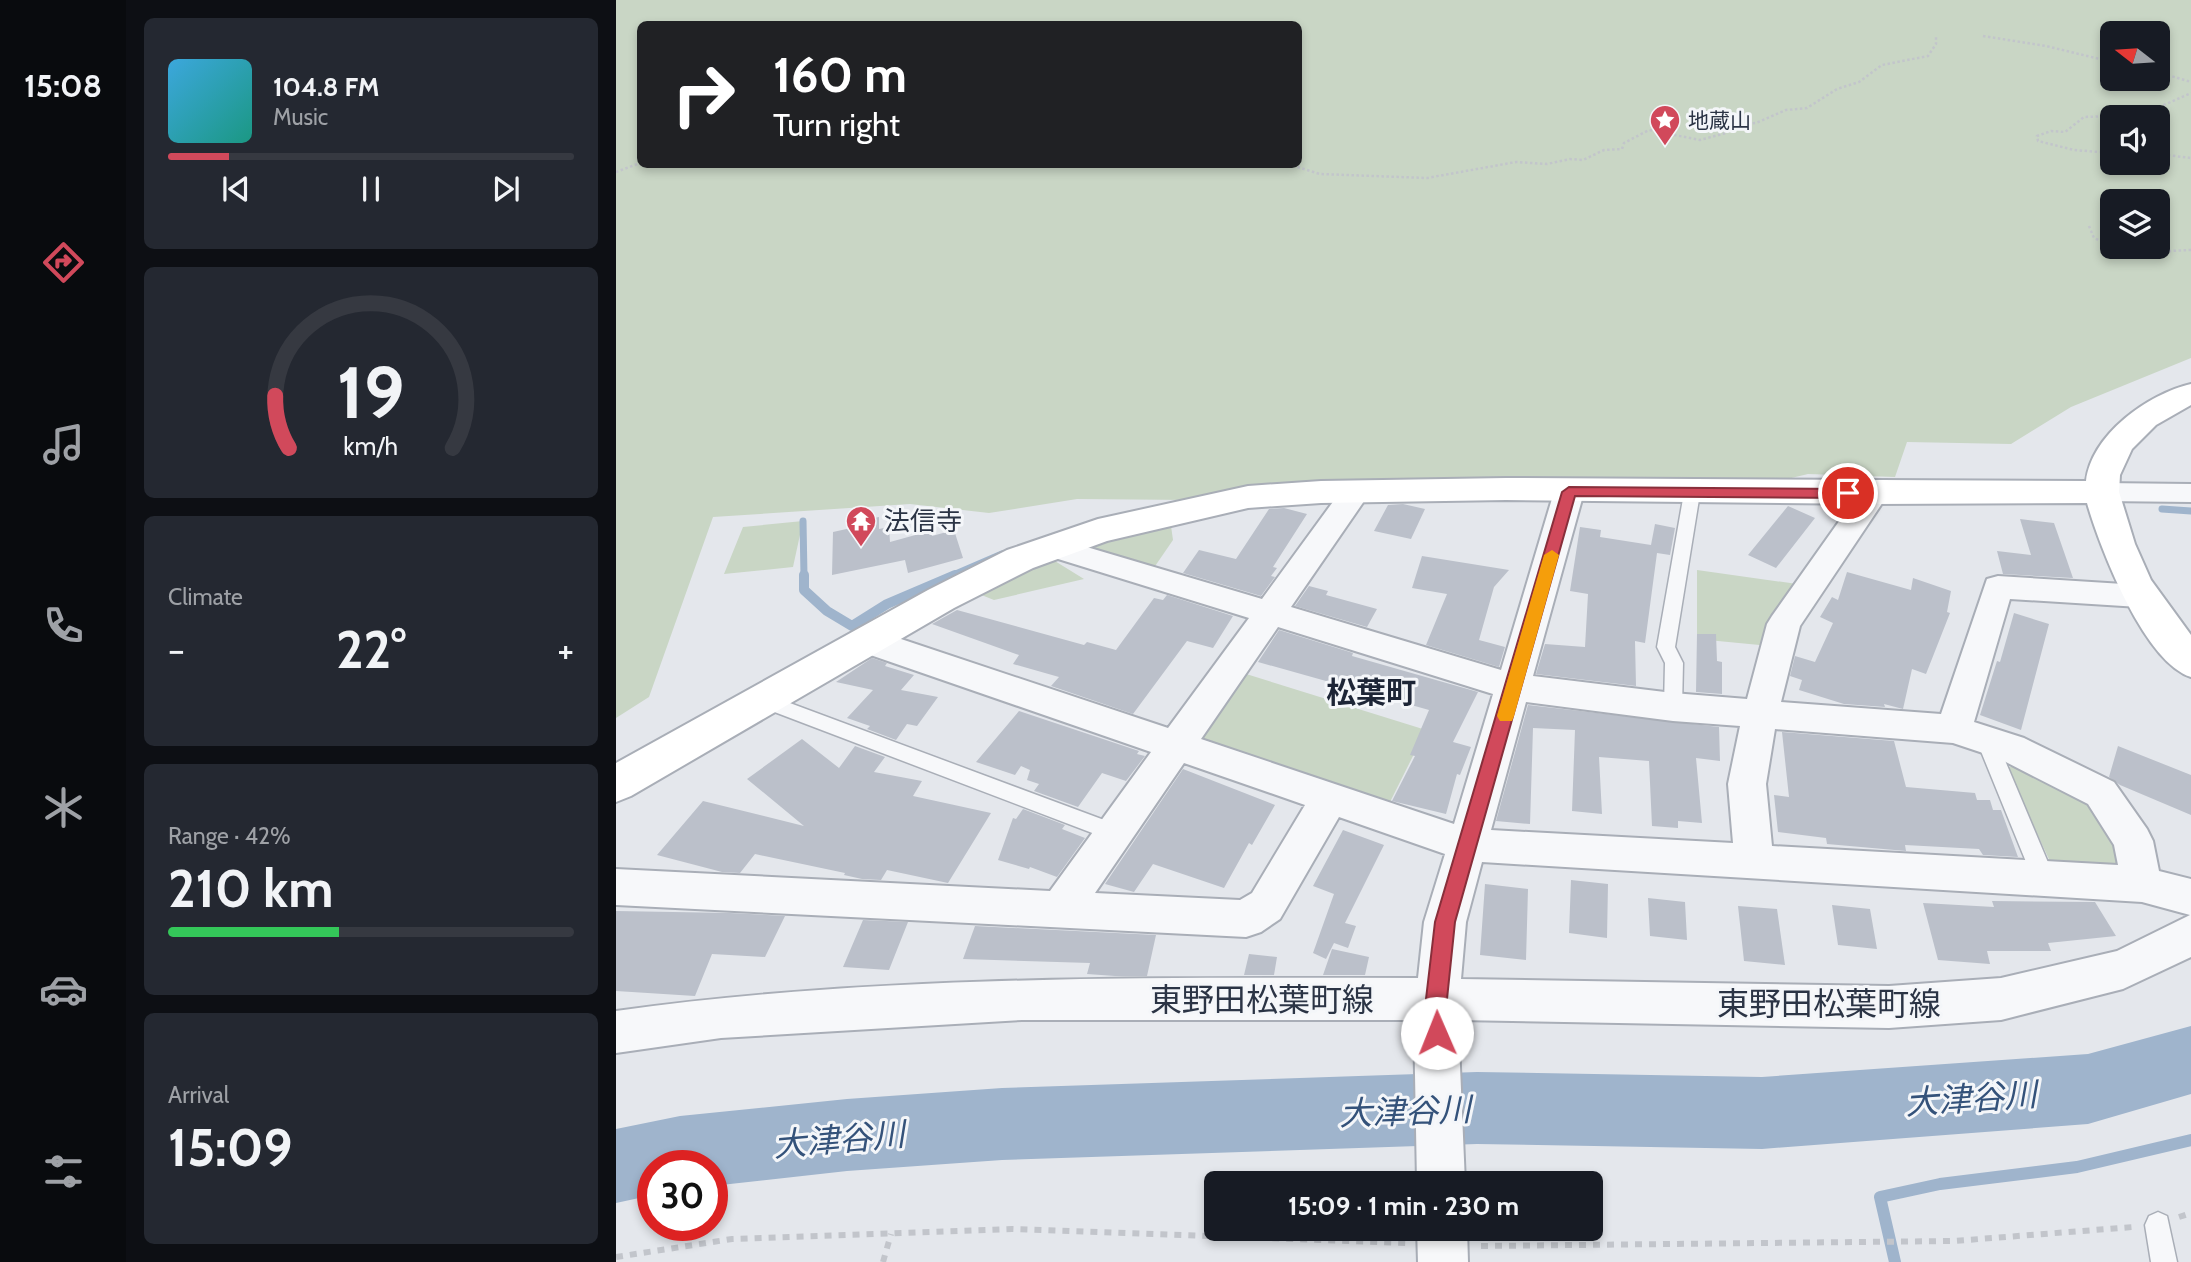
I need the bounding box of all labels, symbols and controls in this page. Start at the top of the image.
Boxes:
north arrow [2100,21,2170,91]
map controls [2100,21,2170,259]
text: 160 m [773,45,907,104]
icon: right [658,49,749,140]
text: 15:08 [24,66,102,105]
text: 104.8 FM [273,71,379,103]
text: Music [273,103,328,131]
place icon: 地蔵山 [1648,103,1682,147]
text: Turn right [773,105,900,144]
button: sound [2100,105,2170,175]
place label: 地蔵山 [1688,108,1751,133]
icon: previous [217,170,255,208]
icon: pause [352,170,390,208]
icon: next [487,170,525,208]
button: layers [2100,189,2170,259]
icon: directions [39,238,88,287]
text: 19 [337,349,405,437]
icon: music [39,420,88,469]
text: km/h [344,431,398,461]
pin [1818,463,1878,523]
icon: arrive [1829,474,1867,512]
temple icon: 法信寺 [844,504,878,548]
place label: 法信寺 [884,505,962,537]
text: Climate [168,583,243,611]
icon: phone [39,601,88,650]
text: 22° [336,618,406,681]
text: − [168,626,185,673]
text: + [557,626,574,673]
district label: 松葉町 [1326,674,1416,711]
icon: climate [39,783,88,832]
text: Range · 42% [168,822,291,850]
text: 210 km [168,857,334,920]
icon: car [39,965,88,1014]
street label: 東野田松葉町線 [1150,980,1374,1019]
street label: 東野田松葉町線 [1717,984,1941,1023]
position arrow [1400,996,1474,1070]
water label: 大津谷川 [1904,1073,2041,1123]
text: Arrival [168,1081,229,1109]
water label: 大津谷川 [1338,1089,1475,1133]
water label: 大津谷川 [772,1113,909,1165]
text: 15:09 [168,1116,293,1179]
icon: filters [39,1147,88,1196]
speed limit sign: 30 [637,1150,728,1241]
text: 15:09 · 1 min · 230 m [1288,1190,1519,1222]

